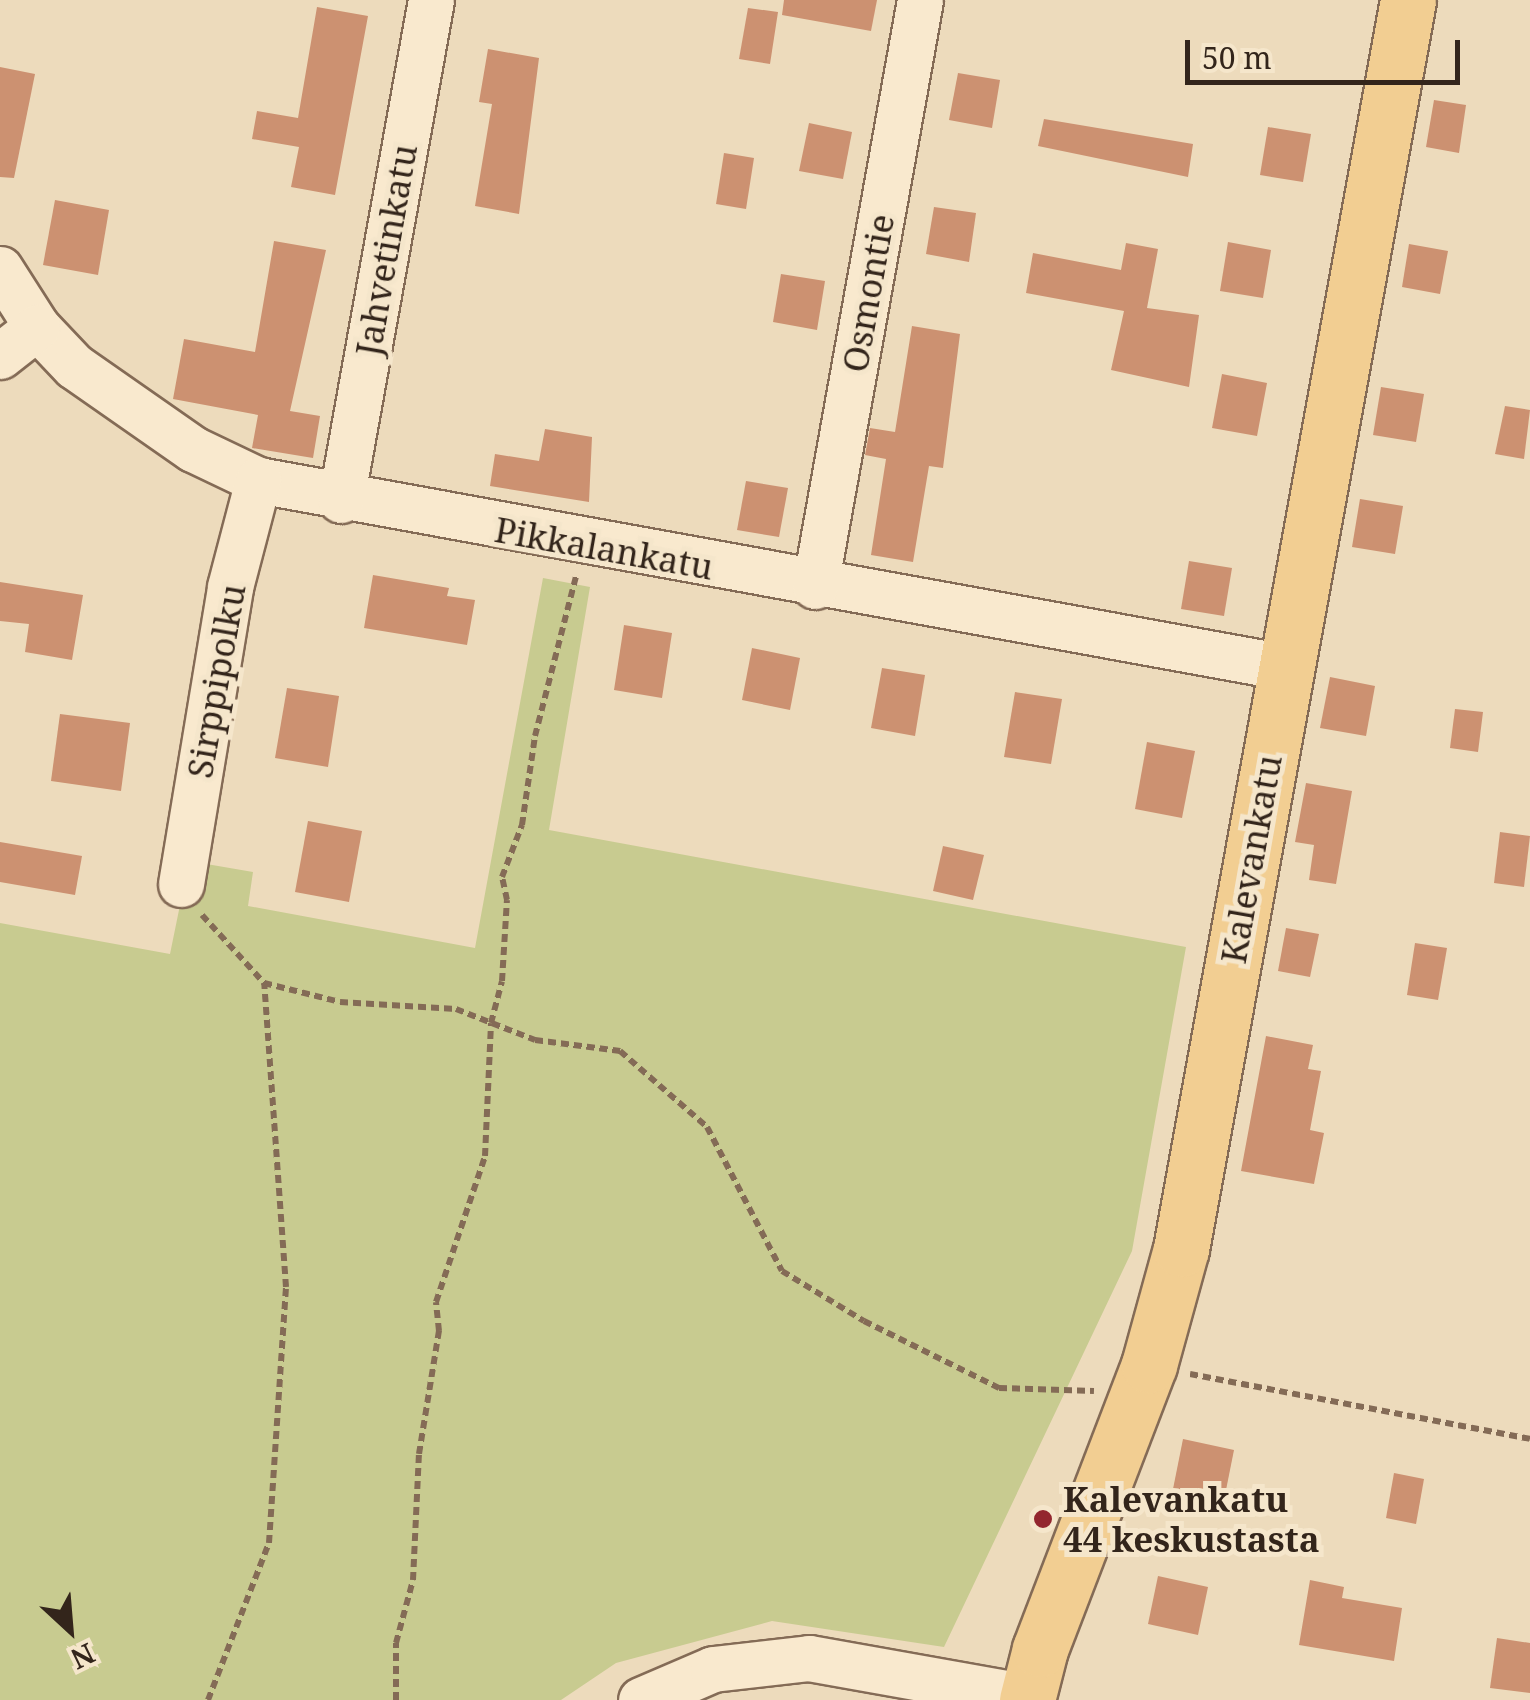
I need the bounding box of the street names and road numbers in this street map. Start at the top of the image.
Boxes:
street label: Jahvetinkatu [347,141,425,359]
street label: Osmontie [833,211,903,375]
street label: Pikkalankatu [492,508,716,588]
street label: Sirppipolku [178,581,254,781]
street label: Kalevankatu [1212,751,1290,967]

